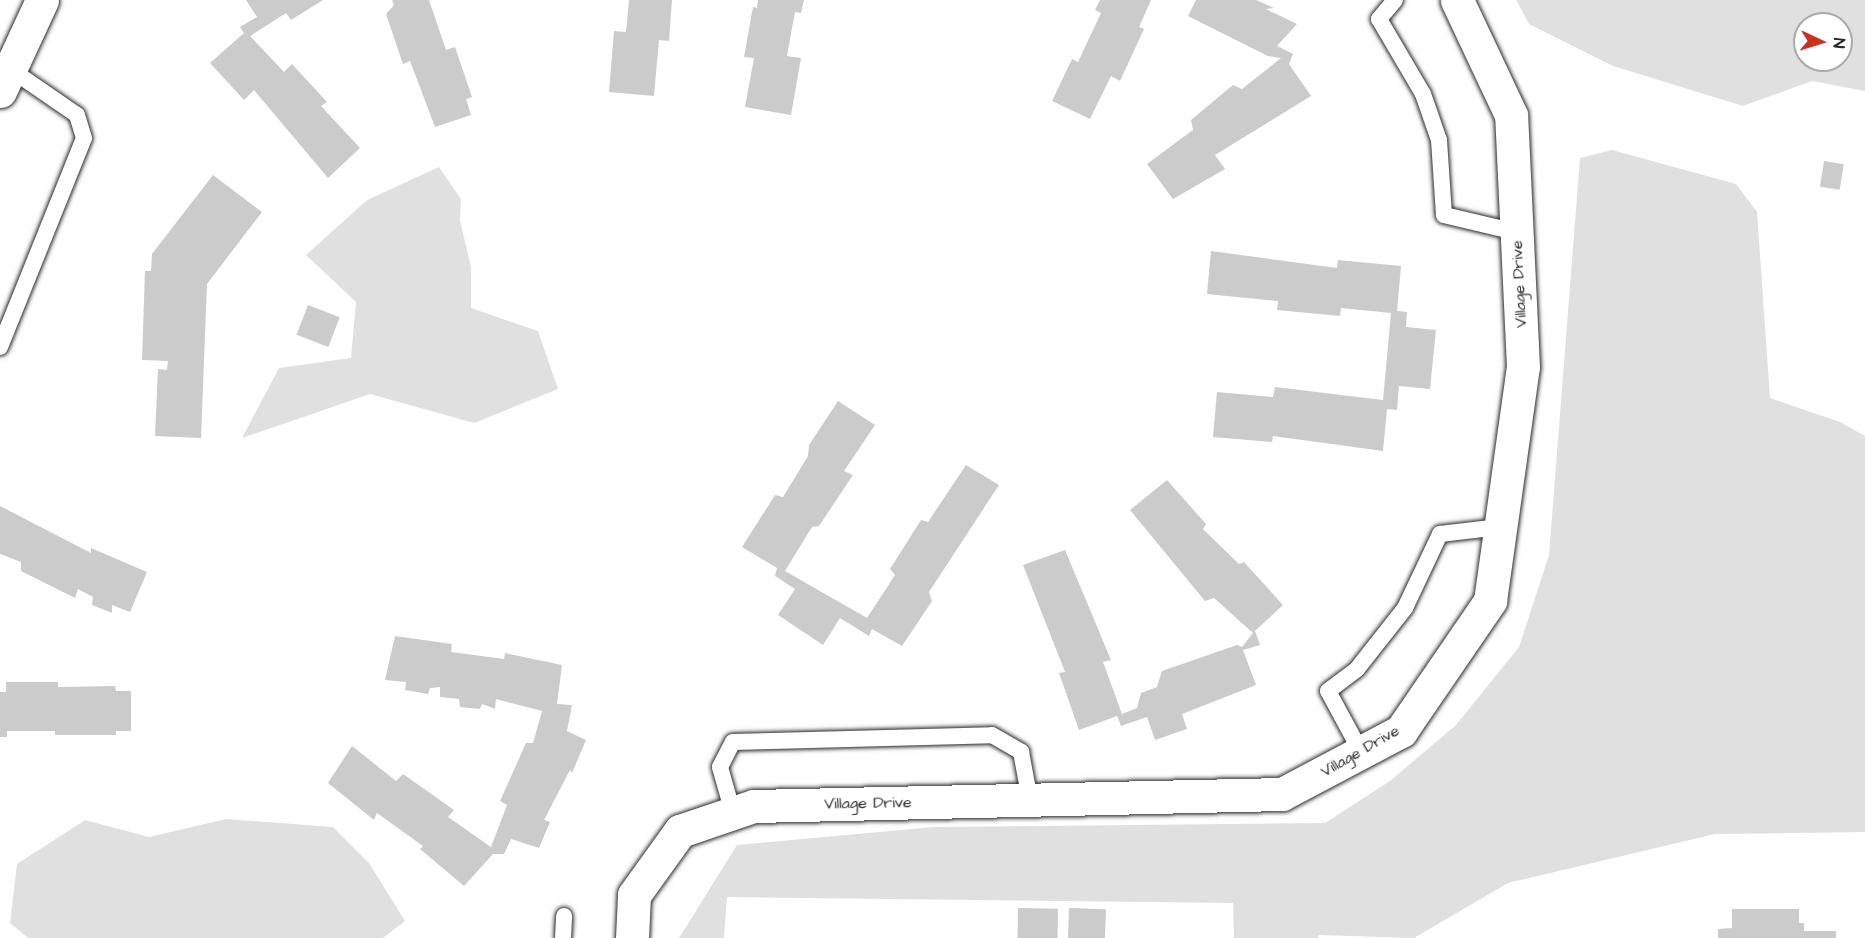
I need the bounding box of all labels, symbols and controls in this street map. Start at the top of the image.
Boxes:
north arrow [1793,12,1853,72]
text: N [1828,37,1850,49]
street label: Village Drive [1507,240,1531,328]
street label: Village Drive [1317,721,1403,781]
street label: Village Drive [824,793,912,813]

